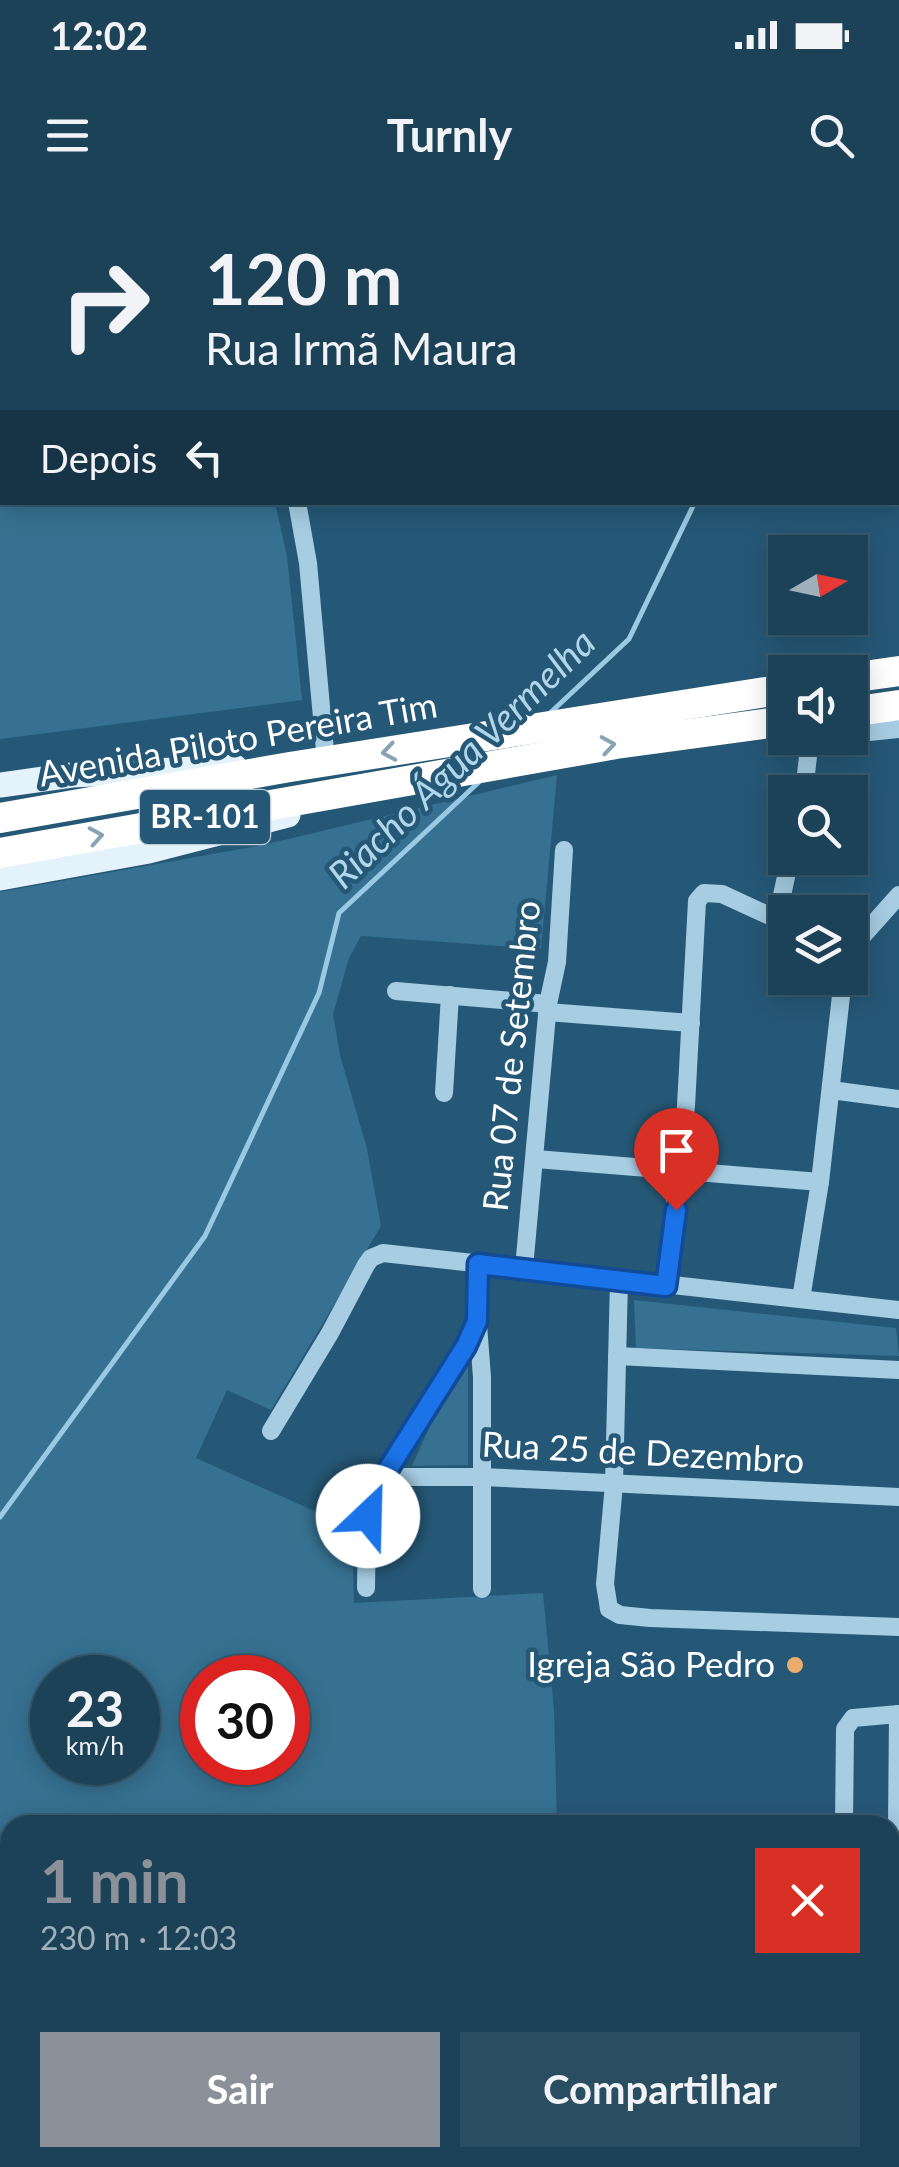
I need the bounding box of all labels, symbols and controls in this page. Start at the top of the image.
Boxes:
text: 12:02 [50,12,148,58]
icon: menu [40,108,95,163]
text: Turnly [387,108,512,162]
icon: search [804,108,859,163]
text: 120 m [205,236,402,320]
icon: right [40,240,170,370]
text: Rua Irmã Maura [205,321,518,375]
icon: left [177,430,232,485]
text: Depois [40,435,157,481]
north arrow [768,535,868,635]
map controls [768,535,868,995]
water label: Riacho Água Vermelha [318,618,604,897]
button: sound [768,655,868,755]
street label: Avenida Piloto Pereira Tim [35,682,440,794]
one-way arrow [600,735,617,756]
one-way arrow [381,740,398,761]
button: search [768,775,868,875]
road number: BR-101 [140,790,270,844]
one-way arrow [88,826,104,847]
button: layers [768,895,868,995]
street label: Rua 07 de Setembro [473,898,547,1213]
pin [634,1108,719,1211]
icon: arrive [649,1123,704,1178]
street label: Rua 25 de Dezembro [481,1422,805,1480]
position arrow [316,1464,420,1568]
place label: Igreja São Pedro [527,1642,775,1684]
marker: Igreja São Pedro [784,1654,806,1676]
speed limit sign: 30 [180,1655,310,1785]
text: 23 [66,1678,124,1738]
text: km/h [66,1730,124,1760]
text: 1 min [40,1844,189,1916]
button: close [755,1848,860,1953]
text: 230 m · 12:03 [40,1918,237,1957]
button: Sair [40,2032,440,2147]
button: Compartilhar [460,2032,860,2147]

